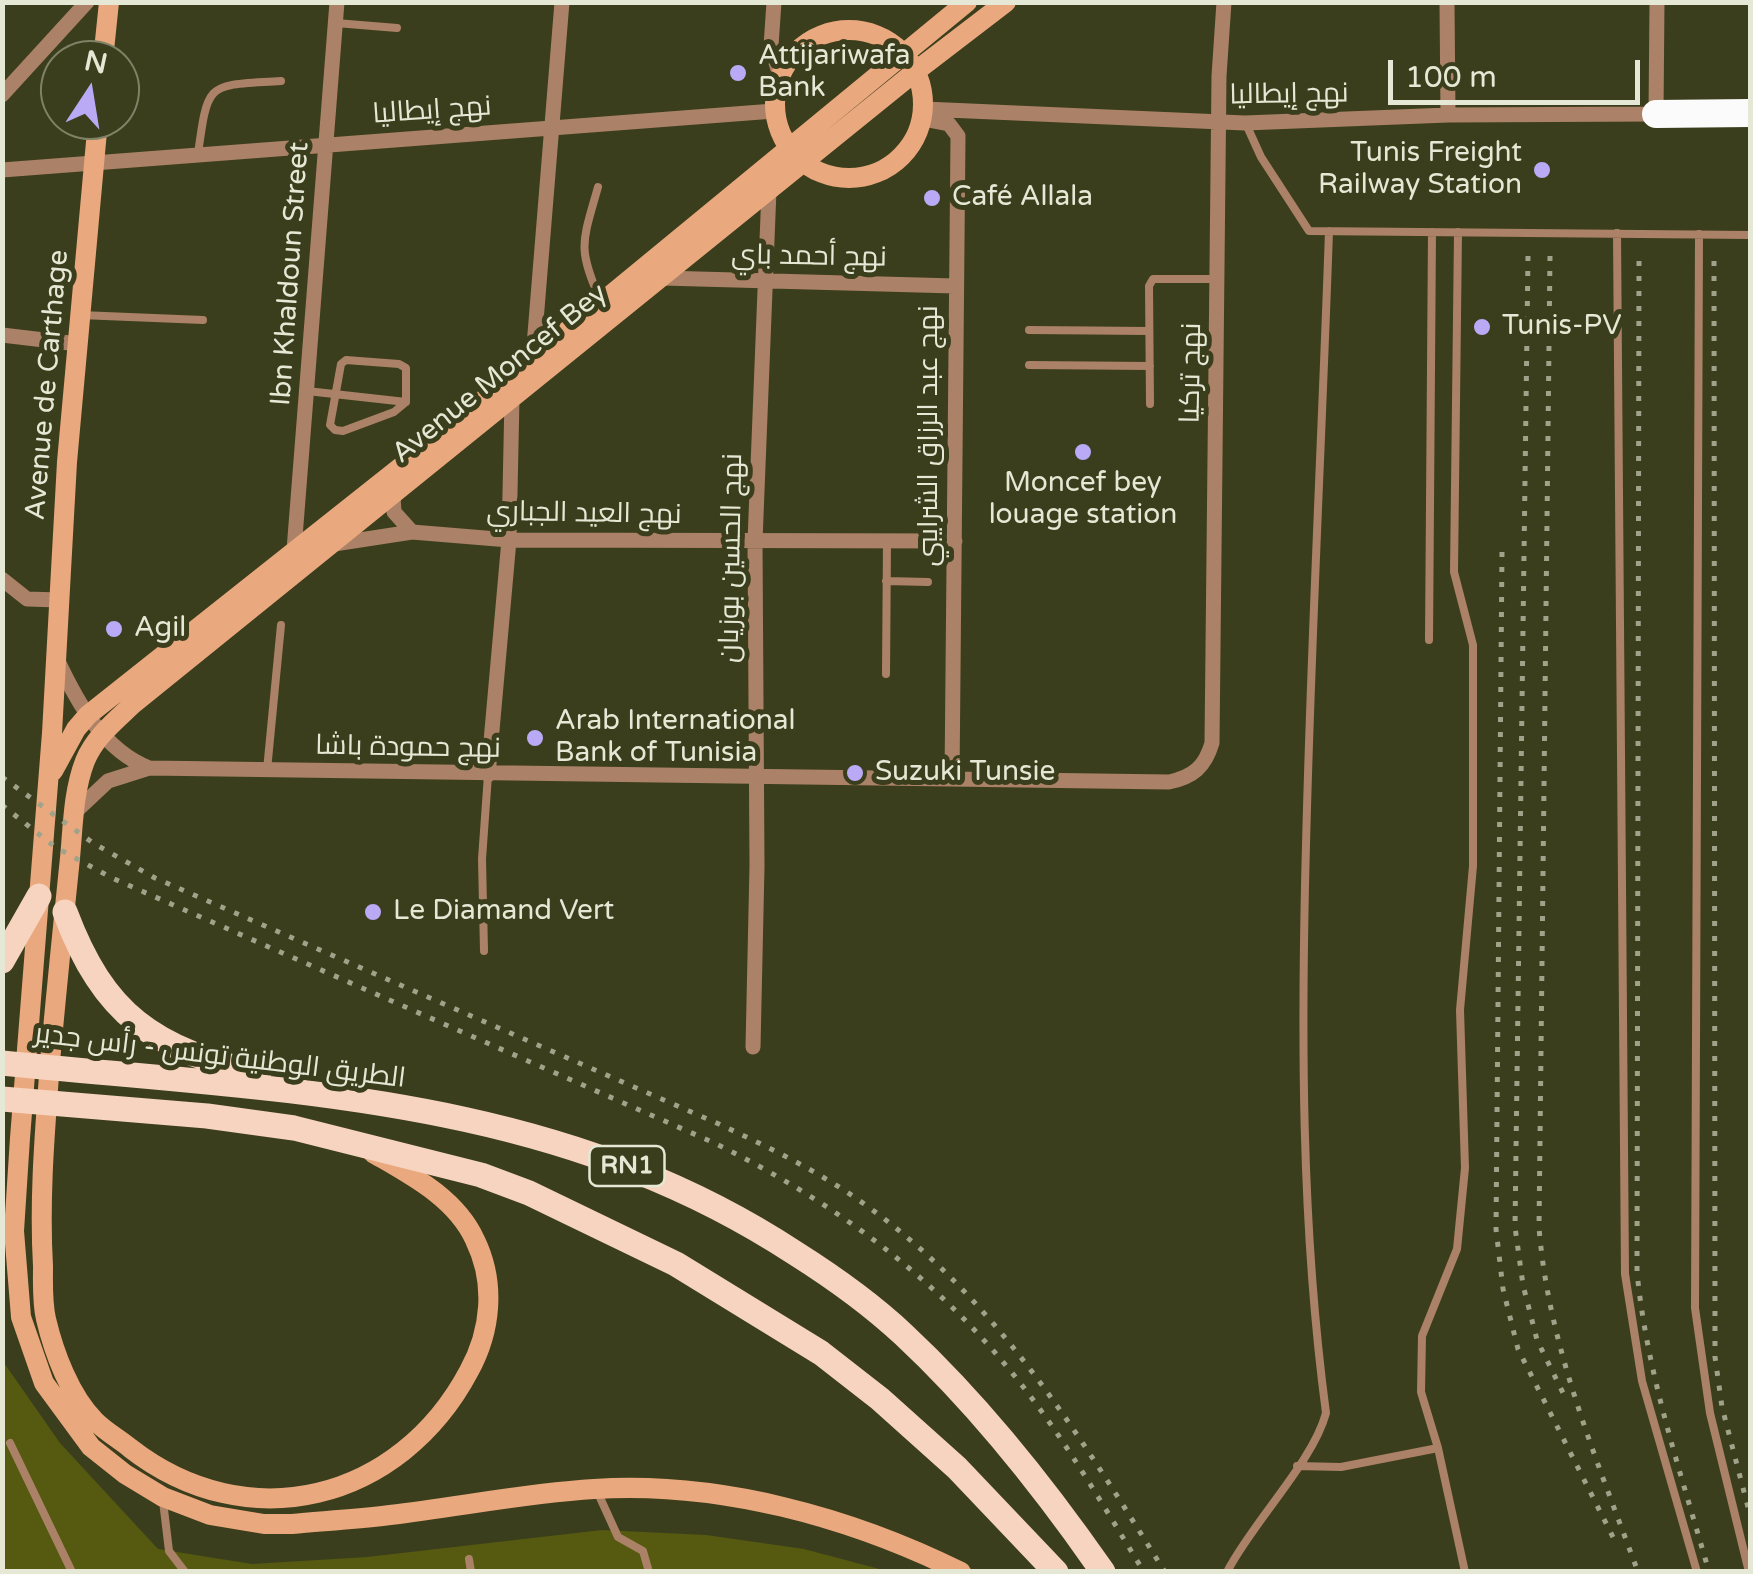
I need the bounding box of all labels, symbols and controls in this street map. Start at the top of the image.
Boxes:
north arrow [40,40,140,140]
place label: Attijariwafa Bank [758,40,911,106]
scale bar [1393,40,1646,102]
text: N [81,44,110,82]
text: 100 m [1405,59,1497,96]
marker: Attijariwafa Bank [727,62,749,84]
street label: نهج إيطاليا [1229,77,1349,113]
street label: نهج إيطاليا [371,90,493,132]
place label: Tunis Freight Railway Station [1318,137,1522,203]
street label: Ibn Khaldoun Street [265,141,317,407]
marker: Tunis Freight Railway Station [1531,159,1553,181]
place label: Café Allala [952,181,1093,215]
marker: Café Allala [921,187,943,209]
street label: نهج أحمد باي [731,239,887,275]
street label: Avenue de Carthage [19,248,77,522]
street label: Avenue Moncef Bey [386,277,614,471]
street label: نهج عبد الرزاق الشرايبي [913,305,947,567]
place label: Tunis-PV [1502,310,1622,344]
marker: Tunis-PV [1471,316,1493,338]
street label: نهج تركيا [1174,322,1210,424]
marker: Moncef bey louage station [1072,441,1094,463]
street label: نهج الحسين بوزيان [713,453,751,663]
place label: Moncef bey louage station [989,467,1177,533]
street label: نهج العيد الجباري [486,495,682,533]
place label: Agil [134,612,186,646]
marker: Agil [103,618,125,640]
place label: Arab International Bank of Tunisia [555,705,796,771]
marker: Arab International Bank of Tunisia [524,727,546,749]
street label: نهج حمودة باشا [315,730,501,766]
place label: Suzuki Tunsie [875,756,1055,790]
marker: Suzuki Tunsie [844,762,866,784]
place label: Le Diamand Vert [393,895,614,929]
marker: Le Diamand Vert [362,901,384,923]
street label: الطريق الوطنية تونس - رأس جدير [33,1018,407,1096]
road number: RN1 [590,1146,664,1186]

